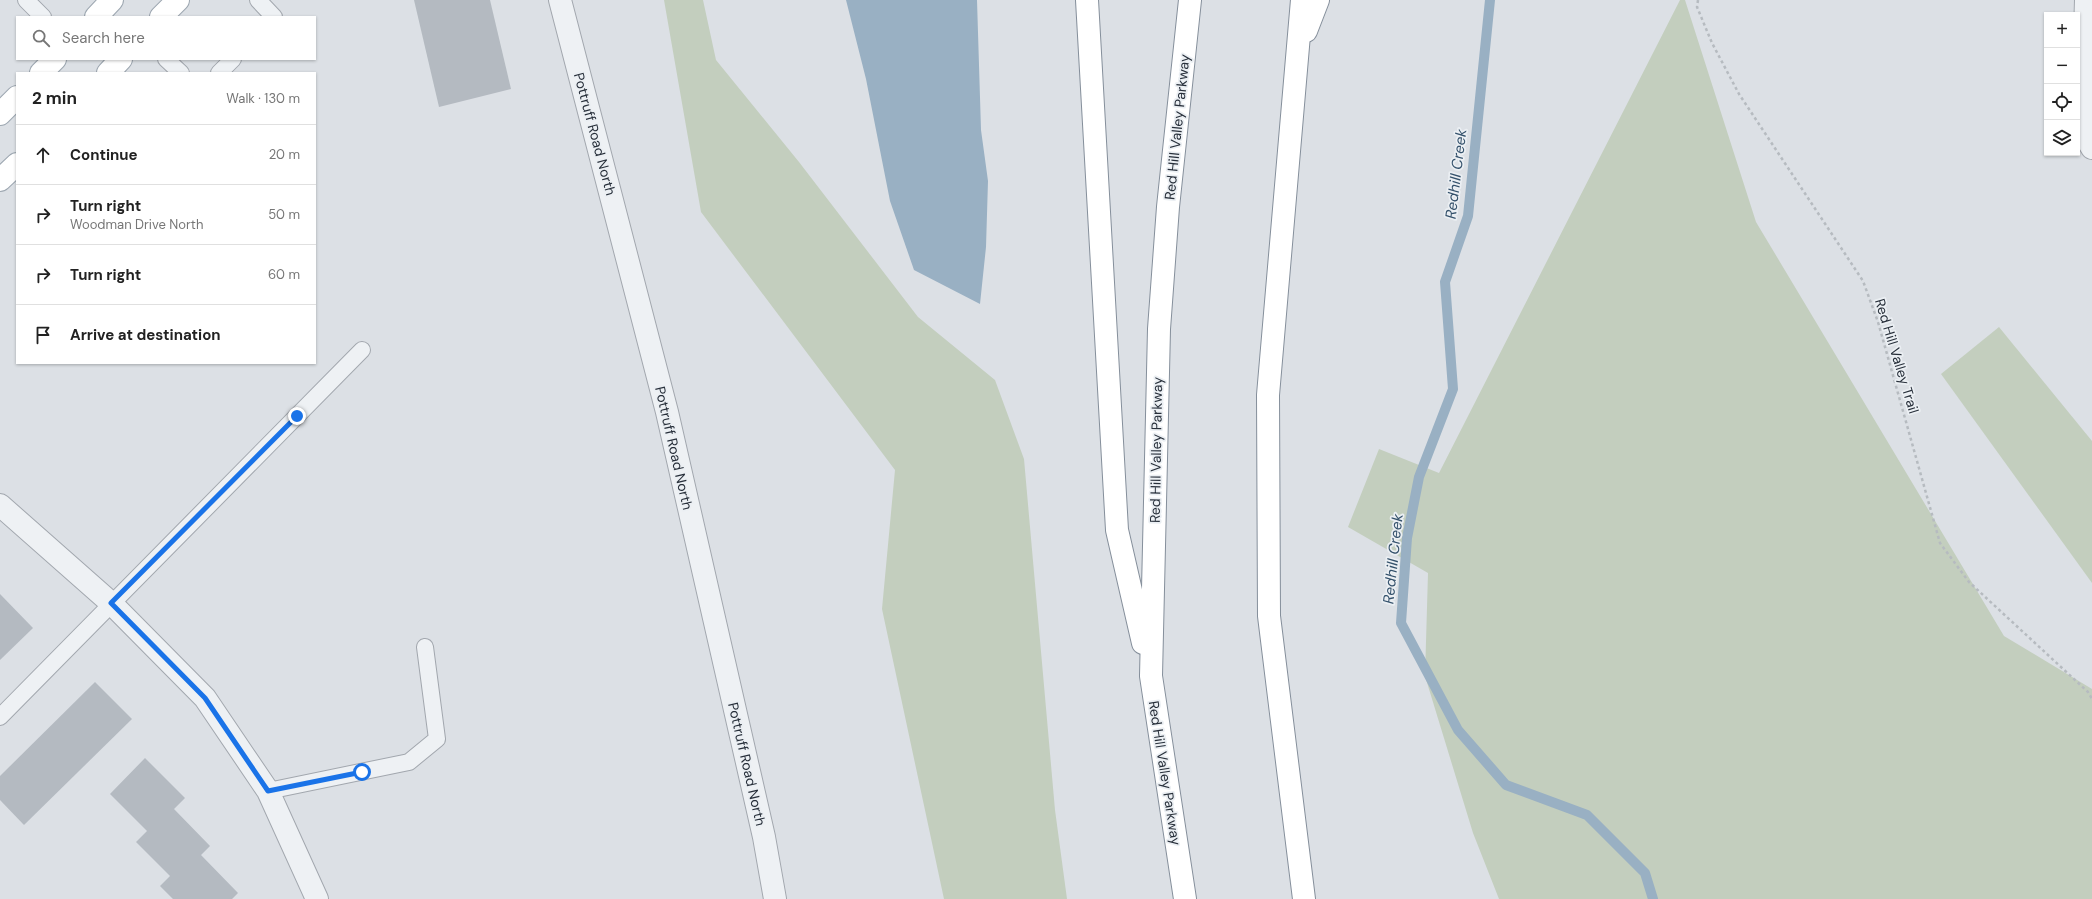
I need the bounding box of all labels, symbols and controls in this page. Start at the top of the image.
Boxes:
map controls [2044,12,2080,156]
button: + [2044,12,2080,48]
search box [16,16,316,60]
icon: search [30,27,52,49]
text: Search here [62,28,145,48]
button: − [2044,48,2080,84]
street label: Red Hill Valley Parkway [1160,53,1194,201]
street label: Pottruff Road North [570,71,620,197]
button: locate [2044,84,2080,120]
text: 2 min [32,87,77,109]
text: Walk · 130 m [226,90,300,107]
button: layers [2044,120,2080,156]
water label: Redhill Creek [1441,127,1471,220]
icon: ahead [32,144,54,166]
text: Continue [70,145,138,165]
text: 20 m [269,146,300,163]
text: Turn right [70,196,141,216]
icon: right [32,204,54,226]
text: 50 m [268,206,300,223]
text: Woodman Drive North [70,216,203,233]
icon: right [32,264,54,286]
text: Turn right [70,265,141,285]
text: 60 m [268,266,300,283]
street label: Red Hill Valley Trail [1871,296,1923,416]
icon: arrive [32,324,54,346]
text: Arrive at destination [70,325,221,345]
street label: Red Hill Valley Parkway [1146,377,1166,523]
street label: Pottruff Road North [651,385,697,511]
route end [288,407,306,425]
water label: Redhill Creek [1378,513,1408,605]
street label: Red Hill Valley Parkway [1145,699,1185,847]
street label: Pottruff Road North [724,701,770,827]
route start [353,763,371,781]

